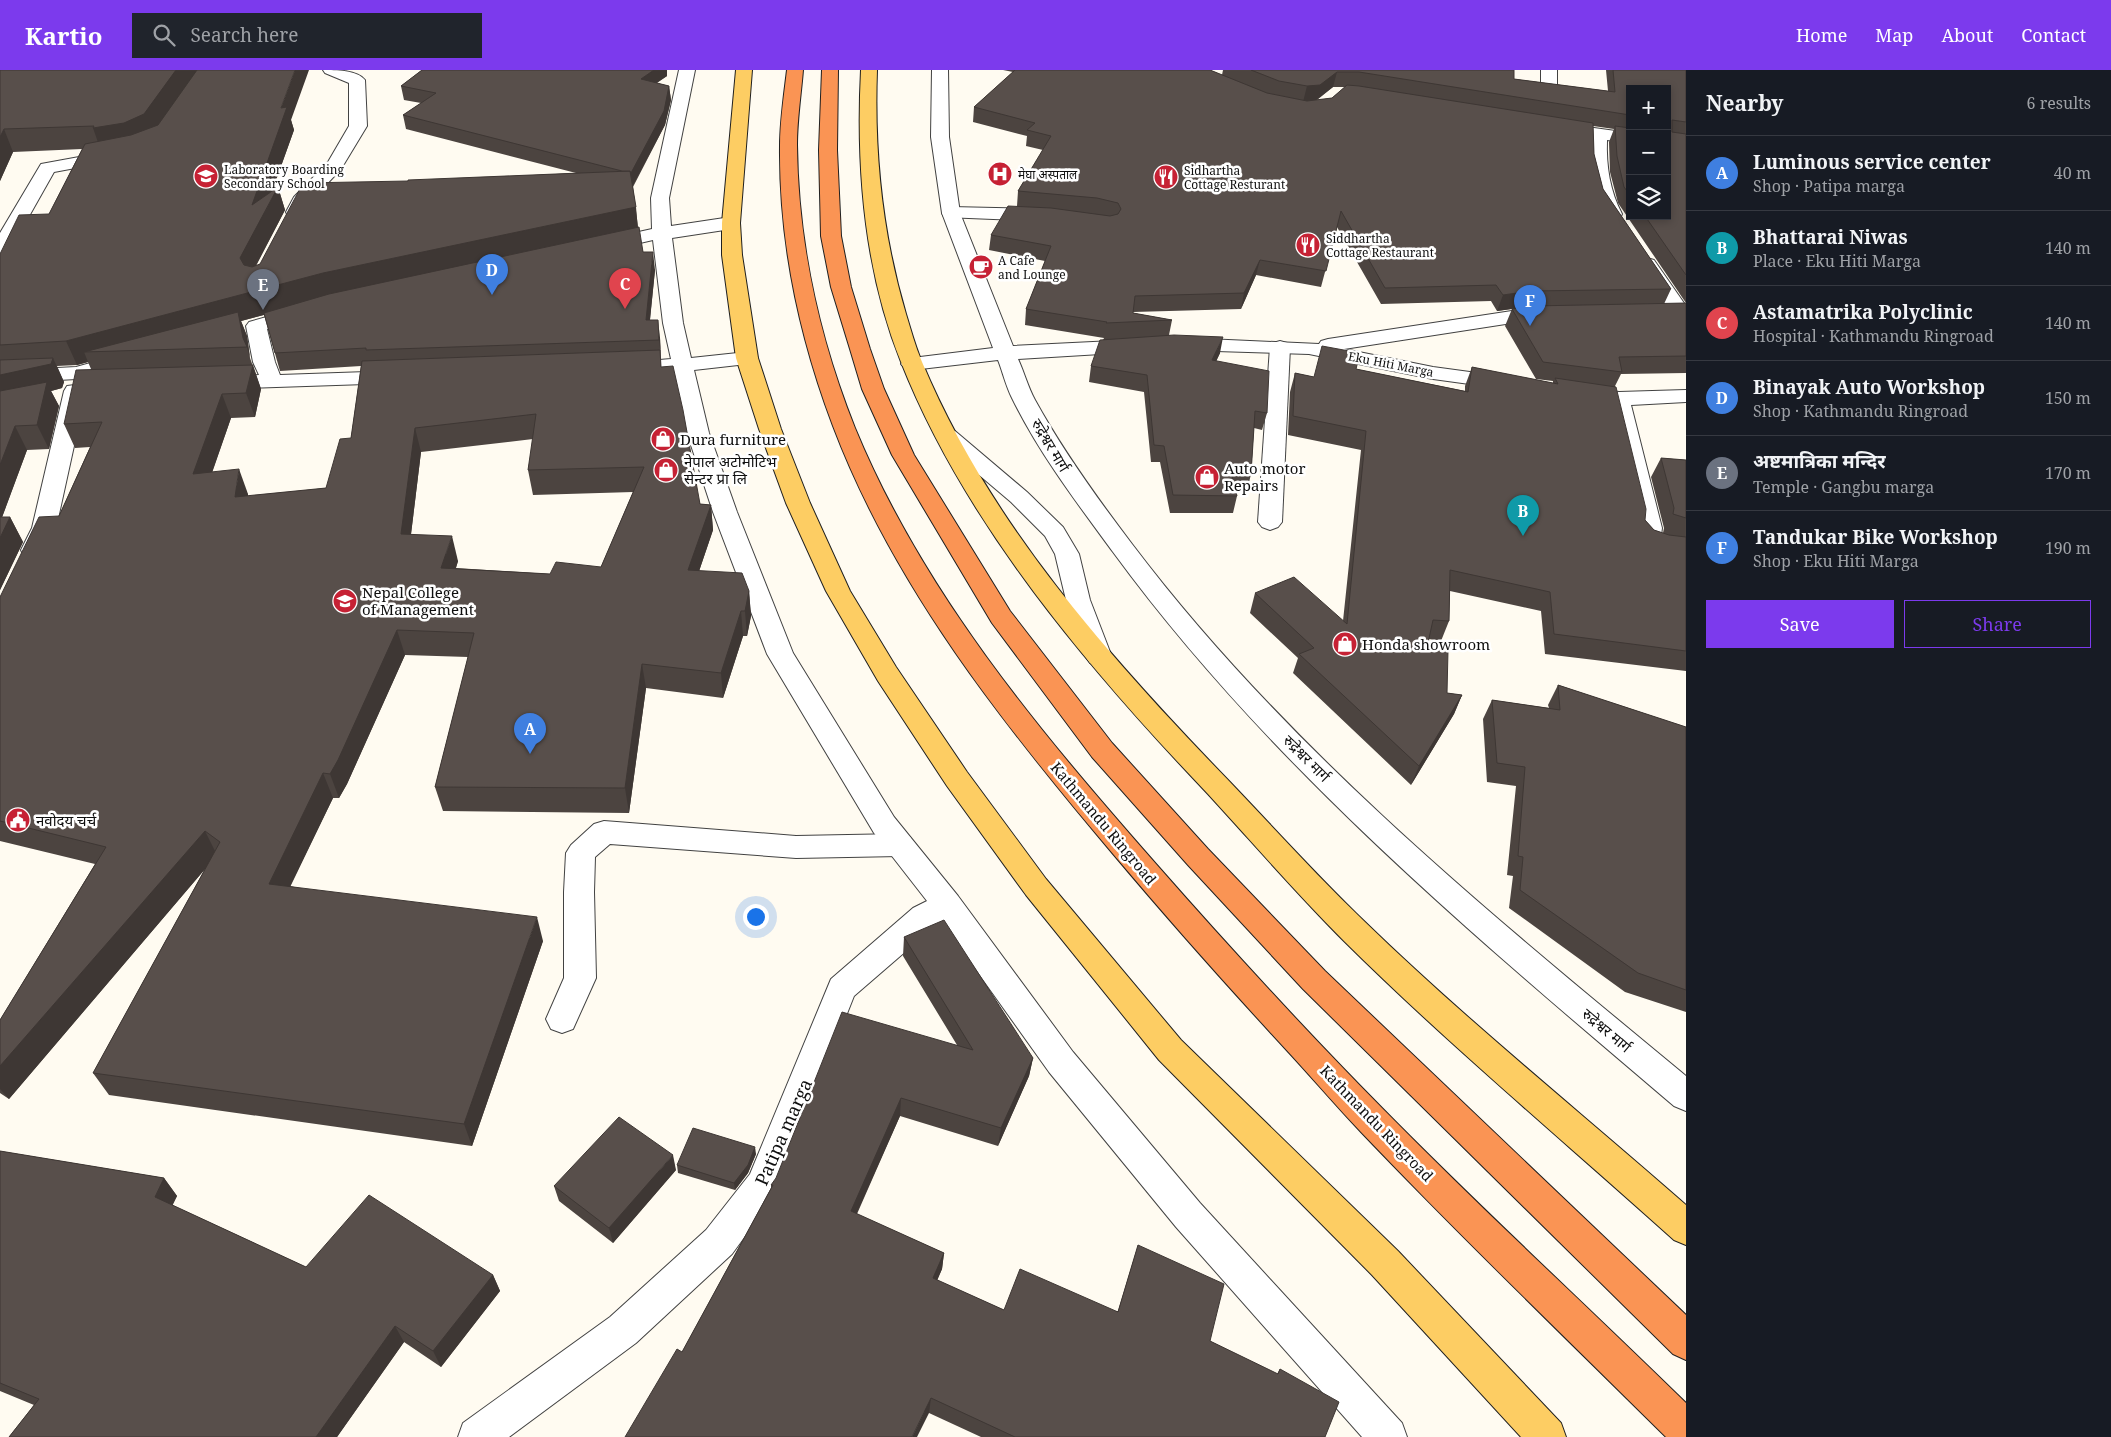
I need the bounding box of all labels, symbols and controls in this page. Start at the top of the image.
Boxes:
search box [132,13,482,58]
text: Kartio [25,19,102,52]
icon: search [150,21,178,49]
text: Search here [190,22,298,48]
text: Home [1796,23,1847,47]
text: Map [1875,23,1913,47]
text: About [1941,23,1993,47]
text: Contact [2021,23,2086,47]
map controls [1626,85,1671,220]
button: + [1626,85,1671,130]
text: Nearby [1706,89,1784,117]
text: 6 results [2027,92,2091,114]
button: − [1626,130,1671,175]
text: Luminous service center [1753,149,1991,175]
place label: Laboratory Boarding Secondary School [224,161,345,192]
hospital icon: मेघा अस्पताल [987,161,1013,187]
place label: Sidhartha Cottage Resturant [1184,162,1285,193]
text: A [1716,162,1728,184]
text: 40 m [2054,162,2091,184]
school or university icon: Laboratory Boarding Secondary School [193,163,219,189]
restaurant icon: Sidhartha Cottage Resturant [1153,164,1179,190]
place label: मेघा अस्पताल [1018,166,1078,183]
button: layers [1626,175,1671,220]
text: Shop · Patipa marga [1753,175,1905,197]
text: Bhattarai Niwas [1753,224,1908,250]
place label: Siddhartha Cottage Restaurant [1326,230,1434,261]
restaurant icon: Siddhartha Cottage Restaurant [1295,232,1321,258]
text: B [1717,237,1727,259]
text: 140 m [2045,237,2091,259]
text: Place · Eku Hiti Marga [1753,250,1921,272]
place label: A Cafe and Lounge [998,252,1066,283]
pin: D [476,254,508,295]
cafe icon: A Cafe and Lounge [968,254,994,280]
pin: C [609,268,641,309]
pin: E [247,269,279,310]
pin: F [1514,285,1546,326]
text: Astamatrika Polyclinic [1753,299,1973,325]
text: C [1717,312,1727,334]
text: 140 m [2045,312,2091,334]
text: Hospital · Kathmandu Ringroad [1753,325,1994,347]
street label: Eku Hiti Marga [1347,347,1435,381]
text: Binayak Auto Workshop [1753,374,1985,400]
text: D [1716,387,1728,409]
text: 150 m [2045,387,2091,409]
text: Shop · Kathmandu Ringroad [1753,400,1968,422]
street label: रुद्रेश्वर मार्ग [1027,415,1075,476]
shop icon: Dura furniture [650,426,676,452]
place label: Dura furniture [680,429,786,449]
text: अष्टमात्रिका मन्दिर [1753,448,1886,474]
place label: नेपाल अटोमोटिभ सेन्टर प्रा लि [684,451,777,488]
shop icon: नेपाल अटोमोटिभ सेन्टर प्रा लि [653,457,679,483]
place label: Auto motor Repairs [1224,458,1305,495]
text: E [1717,462,1727,484]
text: 170 m [2045,462,2091,484]
shop icon: Auto motor Repairs [1194,464,1220,490]
text: Temple · Gangbu marga [1753,476,1934,498]
pin: B [1507,495,1539,536]
text: Tandukar Bike Workshop [1753,524,1998,550]
text: F [1717,537,1727,559]
text: 190 m [2045,537,2091,559]
text: Shop · Eku Hiti Marga [1753,550,1919,572]
place label: Nepal College of Management [362,582,474,619]
school or university icon: Nepal College of Management [332,588,358,614]
button: Save [1706,600,1894,648]
button: Share [1904,600,2091,648]
shop icon: Honda showroom [1332,631,1358,657]
place label: Honda showroom [1362,634,1490,654]
pin: A [514,713,546,754]
street label: रुद्रेश्वर मार्ग [1279,730,1335,786]
street label: Kathmandu Ringroad [1047,757,1161,889]
public building icon: नवोदय चर्च [5,807,31,833]
place label: नवोदय चर्च [36,810,97,830]
your location [743,904,769,930]
street label: रुद्रेश्वर मार्ग [1578,1004,1637,1057]
street label: Kathmandu Ringroad [1316,1061,1438,1185]
street label: Patipa marga [749,1075,817,1189]

